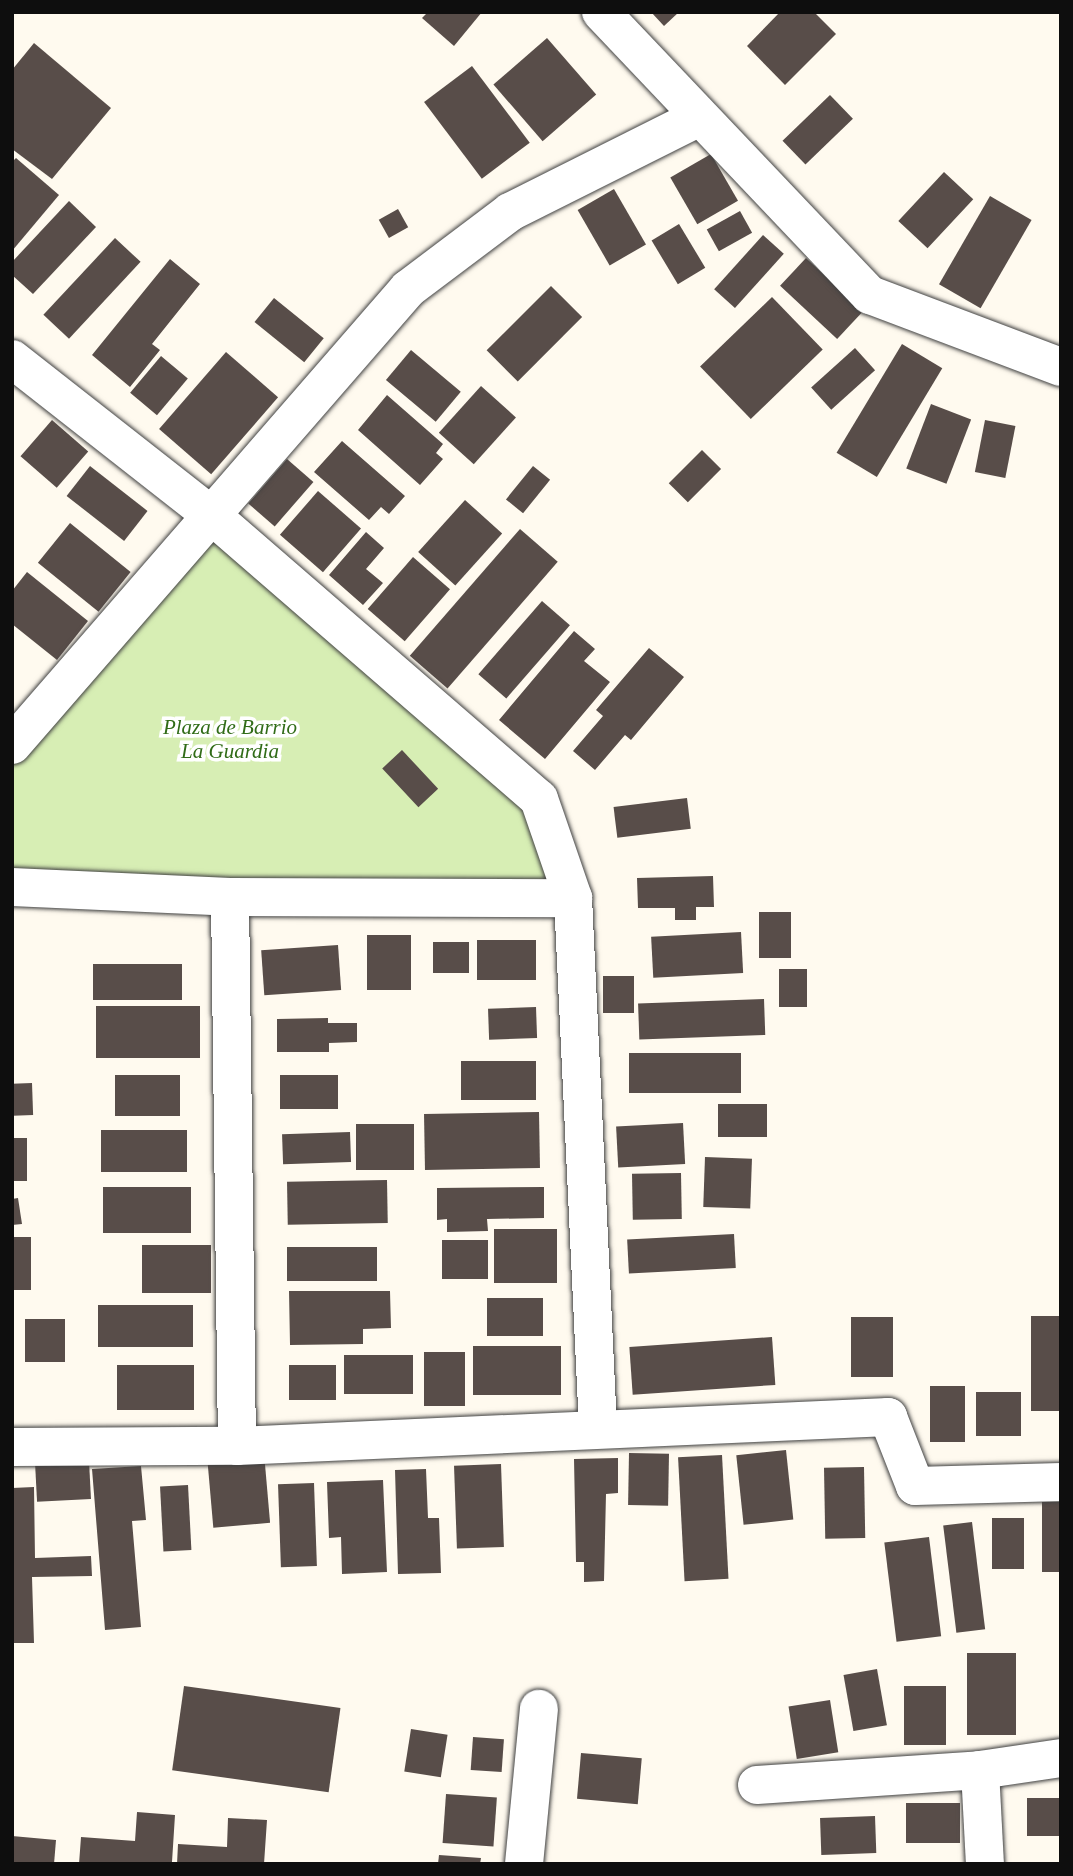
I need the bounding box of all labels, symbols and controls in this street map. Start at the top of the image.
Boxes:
park label: Plaza de Barrio La Guardia [163,714,297,764]

